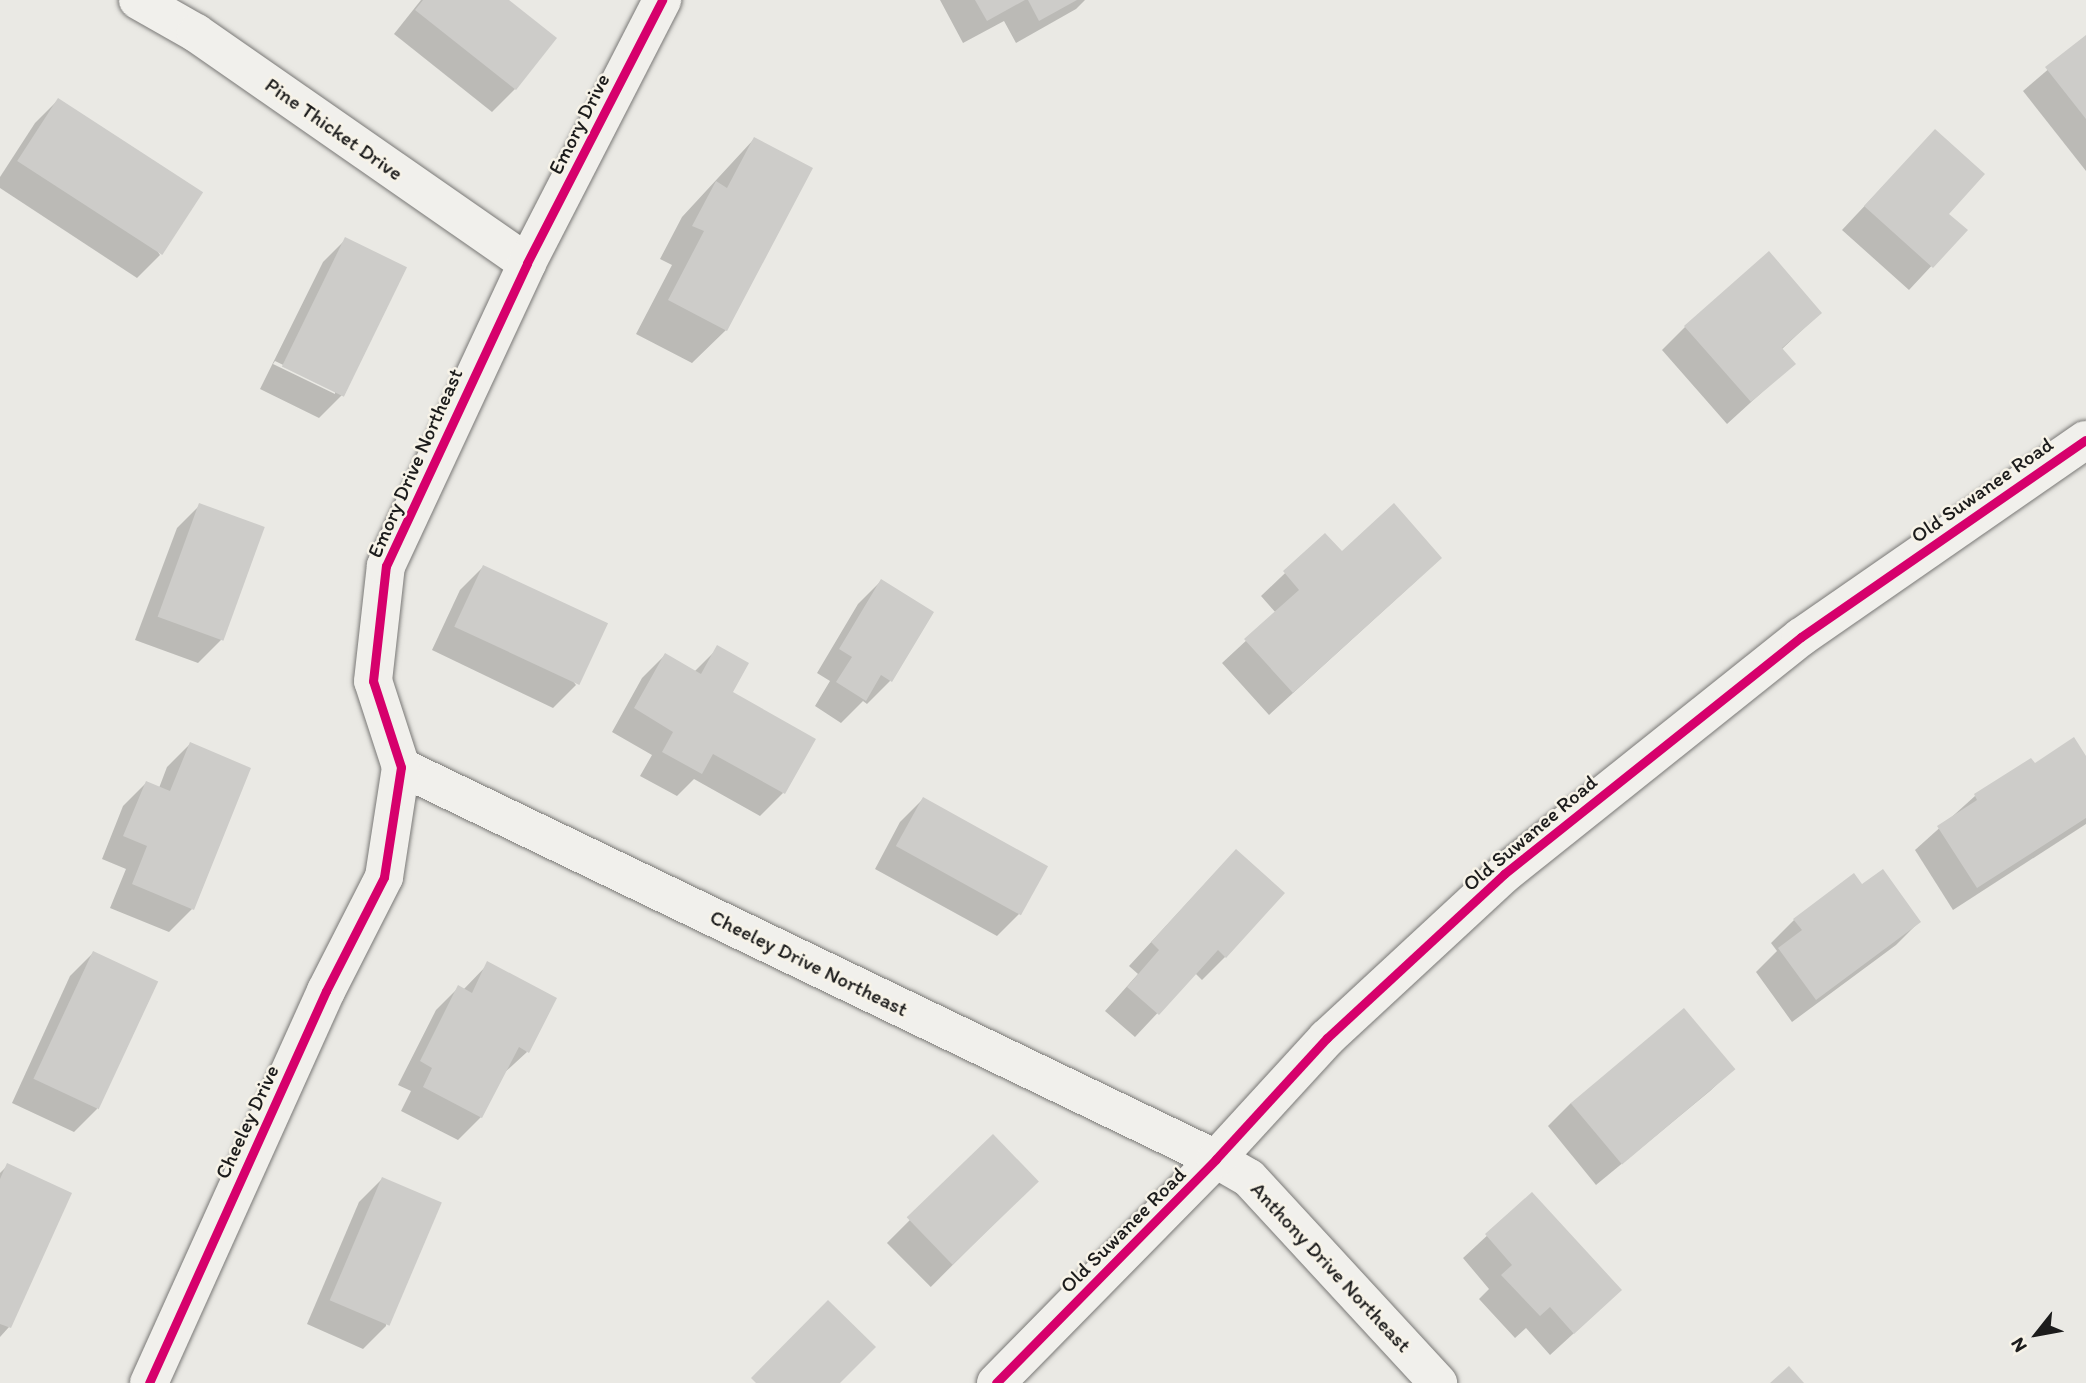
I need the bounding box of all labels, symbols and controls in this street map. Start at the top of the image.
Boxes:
street label: Emory Drive [543,69,615,179]
street label: Pine Thicket Drive [260,72,408,186]
street label: Emory Drive Northeast [362,364,468,562]
street label: Old Suwanee Road [1907,432,2057,548]
street label: Old Suwanee Road [1458,770,1602,896]
street label: Cheeley Drive Northeast [706,904,912,1022]
street label: Cheeley Drive [210,1061,284,1183]
street label: Old Suwanee Road [1055,1162,1191,1298]
street label: Anthony Drive Northeast [1245,1177,1417,1357]
north arrow [2002,1299,2072,1369]
text: N [2005,1334,2032,1357]

